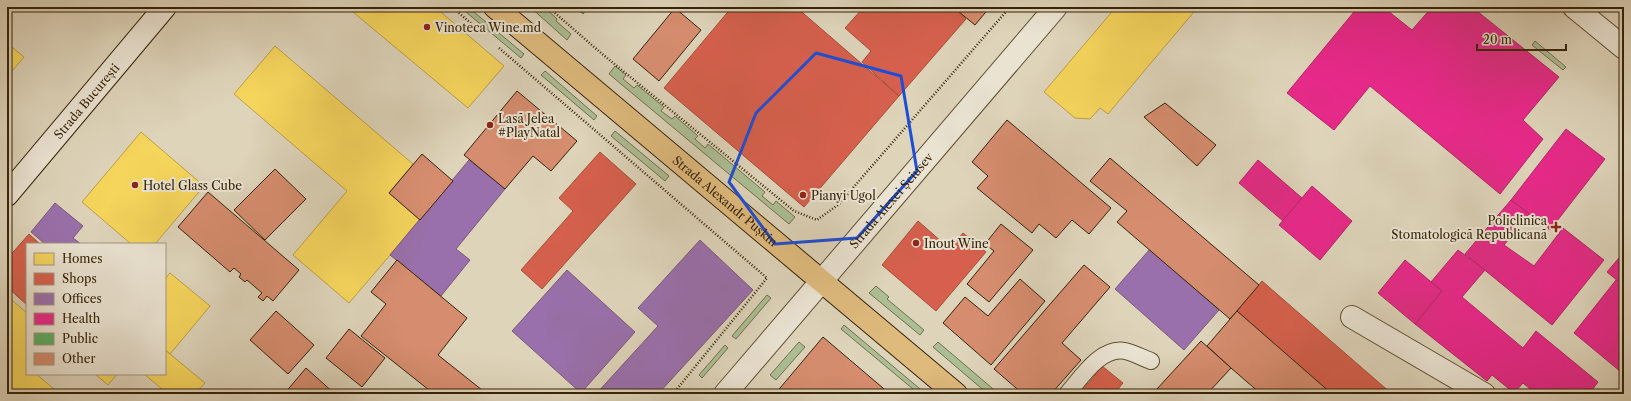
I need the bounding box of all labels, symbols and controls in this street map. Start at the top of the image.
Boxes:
place label: Vinoteca Wine.md [434,20,542,35]
marker: Vinoteca Wine.md [422,22,432,32]
scale bar [1477,26,1566,52]
text: 20 m [1483,32,1512,47]
street label: Strada București [50,60,122,142]
place label: Lasă Jelea #PlayNatal [498,111,560,140]
marker: Lasă Jelea #PlayNatal [485,120,495,130]
street label: Strada Alexei Șciusev [846,149,936,251]
street label: Strada Alexandr Pușkin [670,152,782,249]
place label: Hotel Glass Cube [143,178,242,193]
marker: Hotel Glass Cube [130,180,140,190]
place label: Pianyi Ugol [811,188,876,203]
marker: Pianyi Ugol [798,190,808,200]
place label: Policlinica Stomatologică Republicană [1391,213,1548,242]
marker: Policlinica Stomatologică Republicană [1550,221,1562,233]
place label: Inout Wine [924,236,989,251]
marker: Inout Wine [911,238,921,248]
legend [26,243,166,375]
text: Homes [62,251,102,266]
text: Shops [62,271,97,286]
text: Offices [62,291,102,306]
text: Health [62,311,101,326]
text: Public [62,331,98,346]
text: Other [62,351,96,366]

